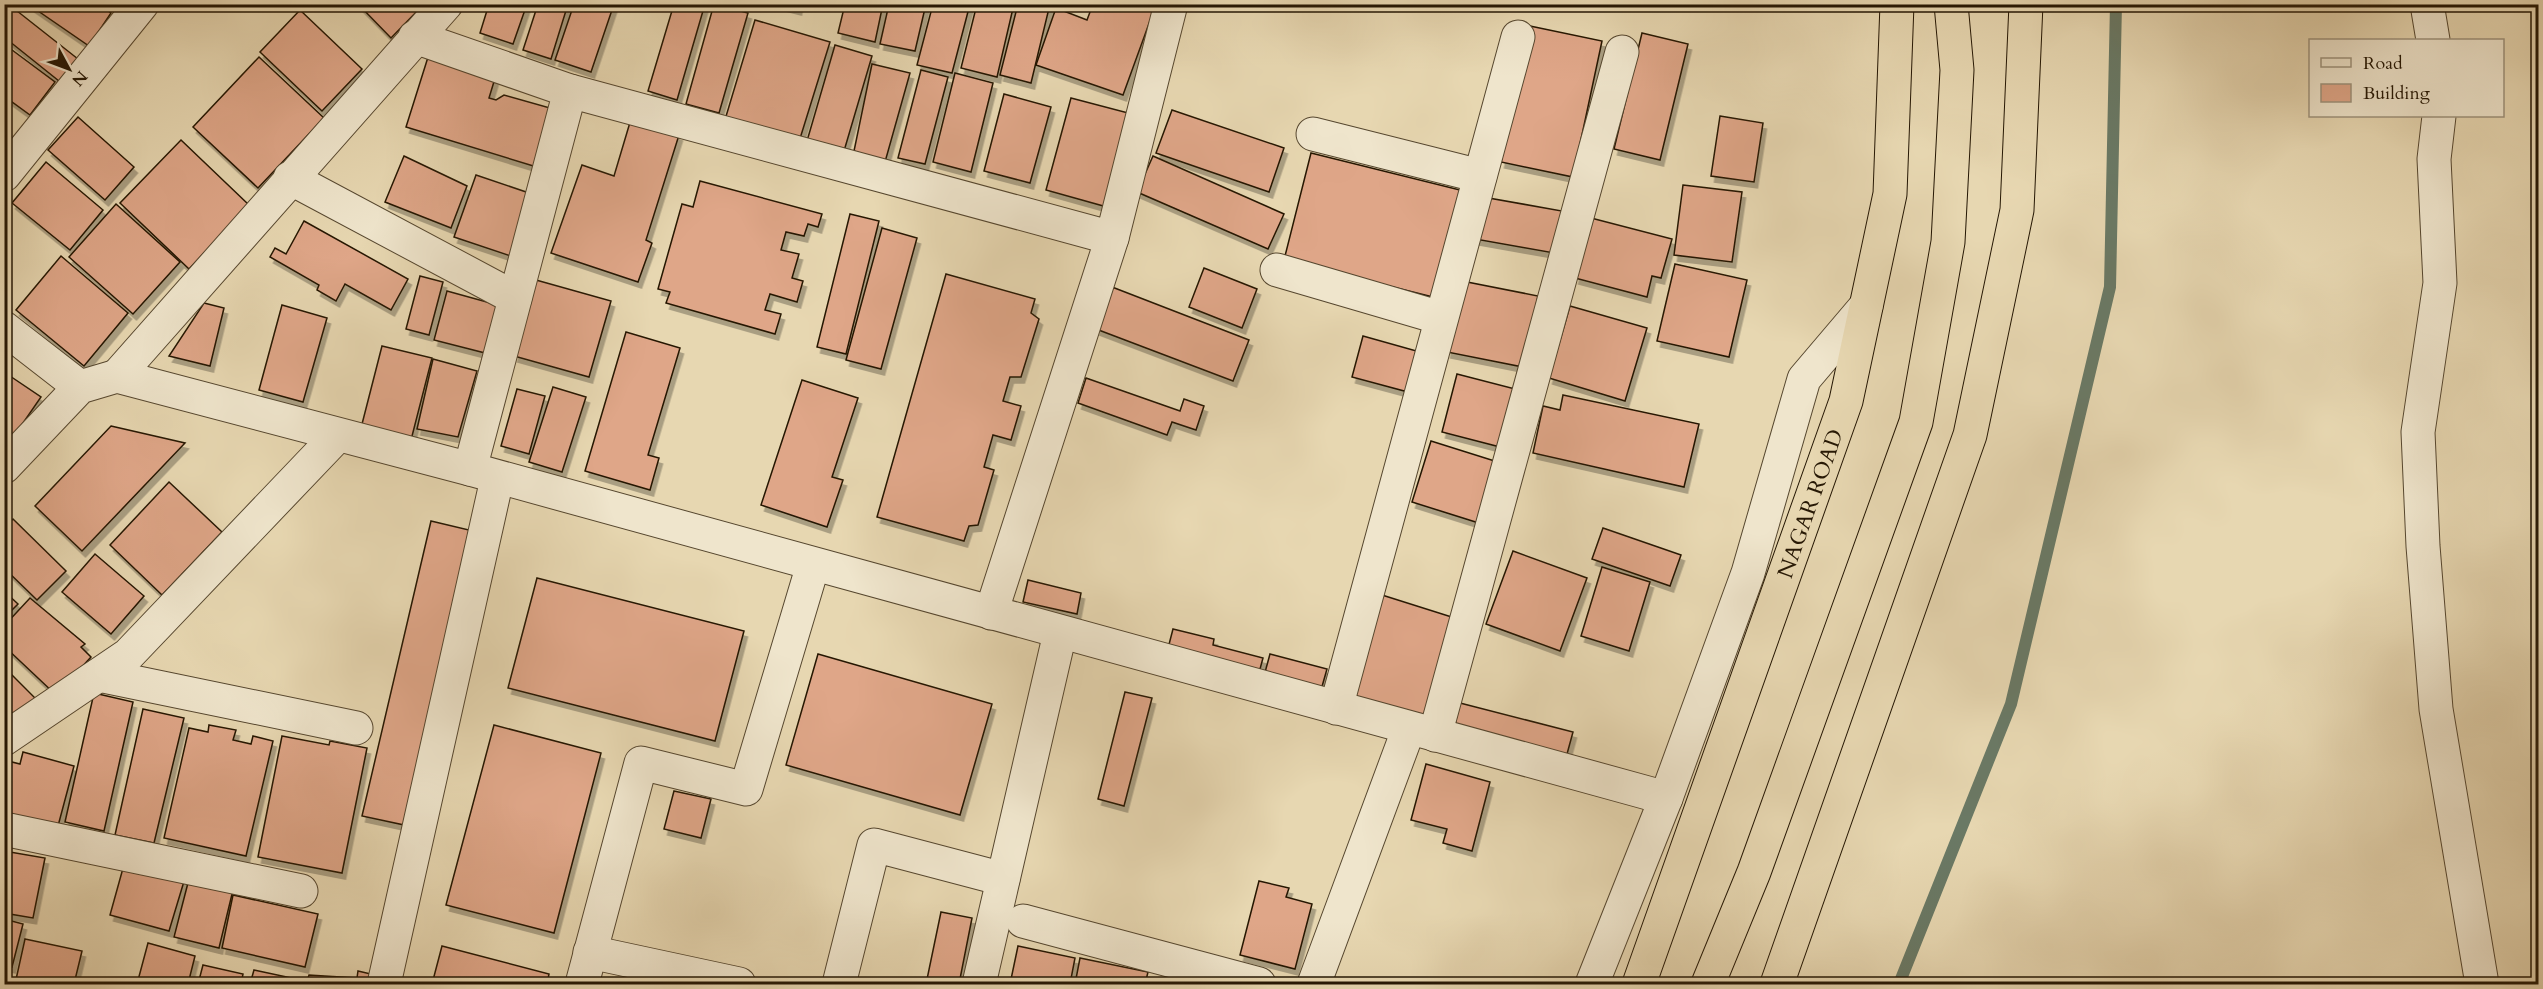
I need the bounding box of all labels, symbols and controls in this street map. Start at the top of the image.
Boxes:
north arrow [39,39,99,99]
legend [2309,39,2504,117]
text: Road [2363,51,2403,76]
text: N [67,66,92,91]
text: Building [2363,81,2431,106]
street label: NAGAR ROAD [1770,425,1851,582]

